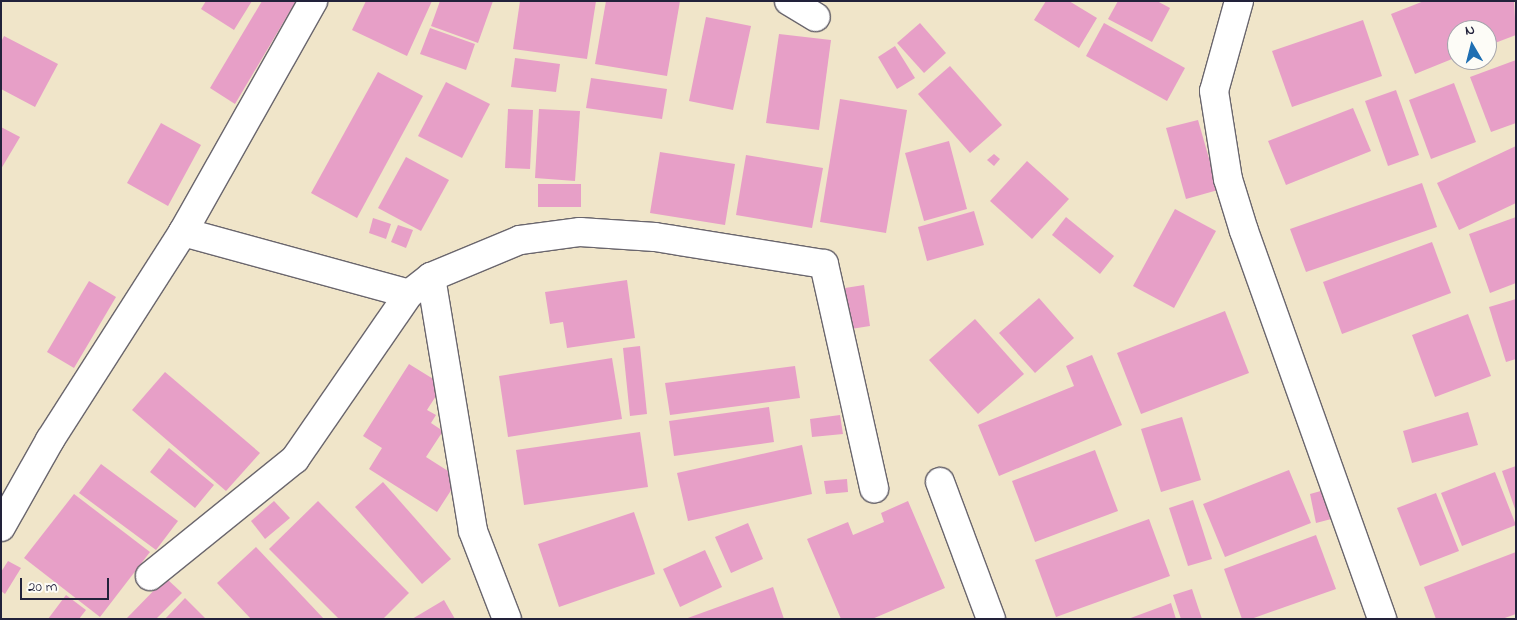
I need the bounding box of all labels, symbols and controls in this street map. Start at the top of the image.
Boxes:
north arrow [1447,20,1497,70]
text: N [1464,20,1476,42]
scale bar [22,568,111,600]
text: 20 m [28,576,57,598]

